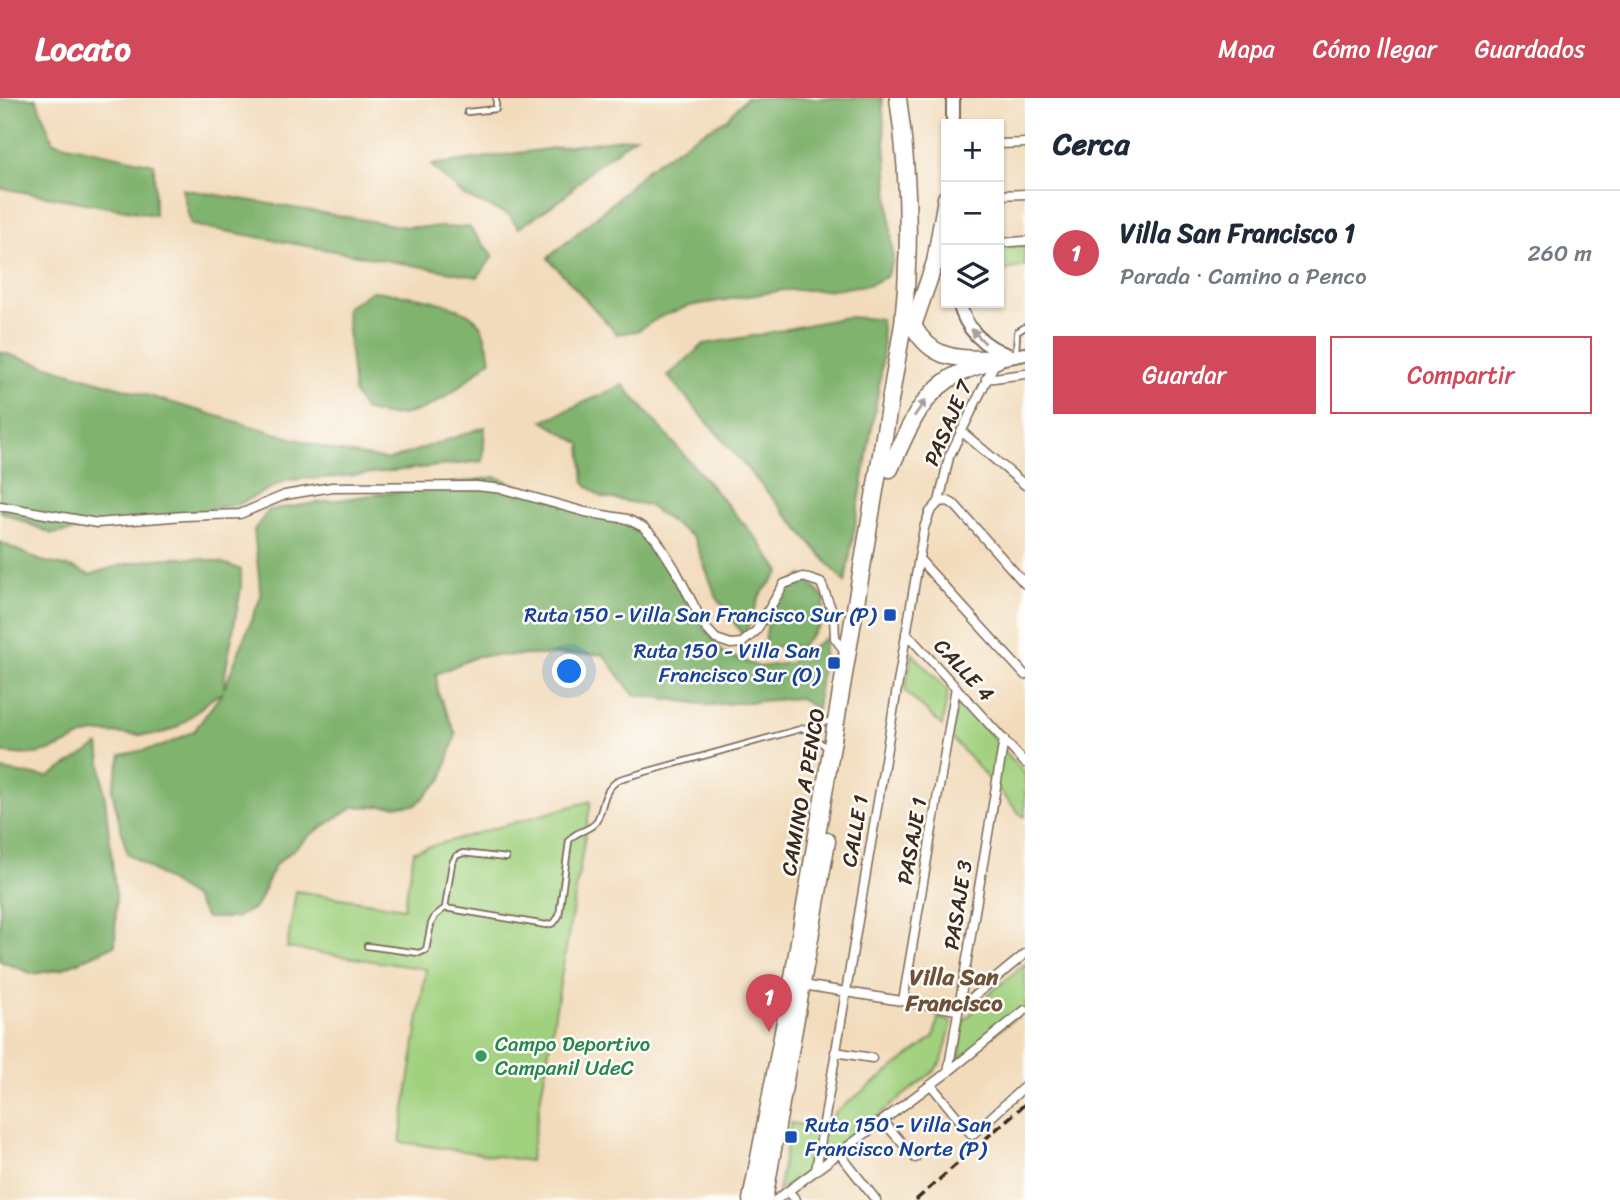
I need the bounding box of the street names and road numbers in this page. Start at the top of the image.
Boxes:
street label: PASAJE 7 [913,372,984,472]
street label: CALLE 4 [924,629,1004,711]
street label: CAMINO A PENCO [770,705,836,879]
street label: CALLE 1 [830,792,880,870]
street label: PASAJE 1 [886,795,938,887]
street label: PASAJE 3 [932,857,984,952]

